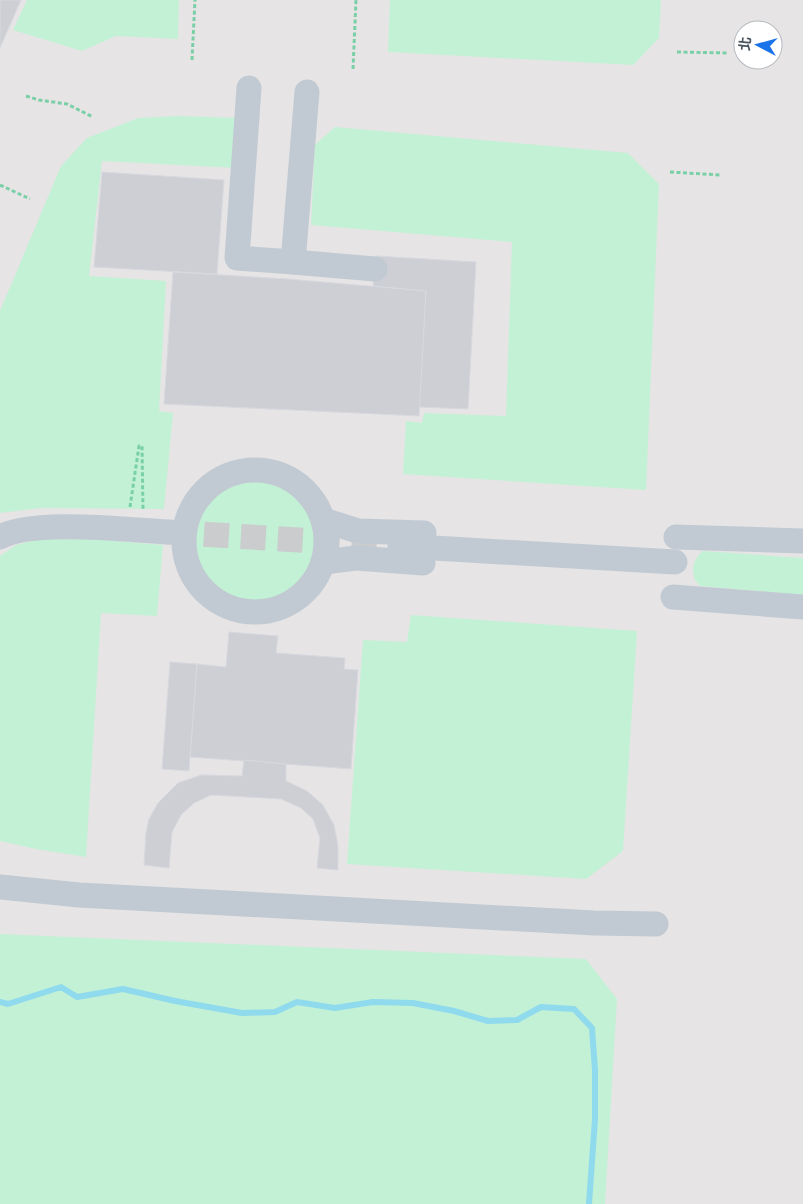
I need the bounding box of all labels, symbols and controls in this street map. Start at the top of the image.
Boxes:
north arrow [733,20,783,70]
text: 北 [736,36,754,51]

